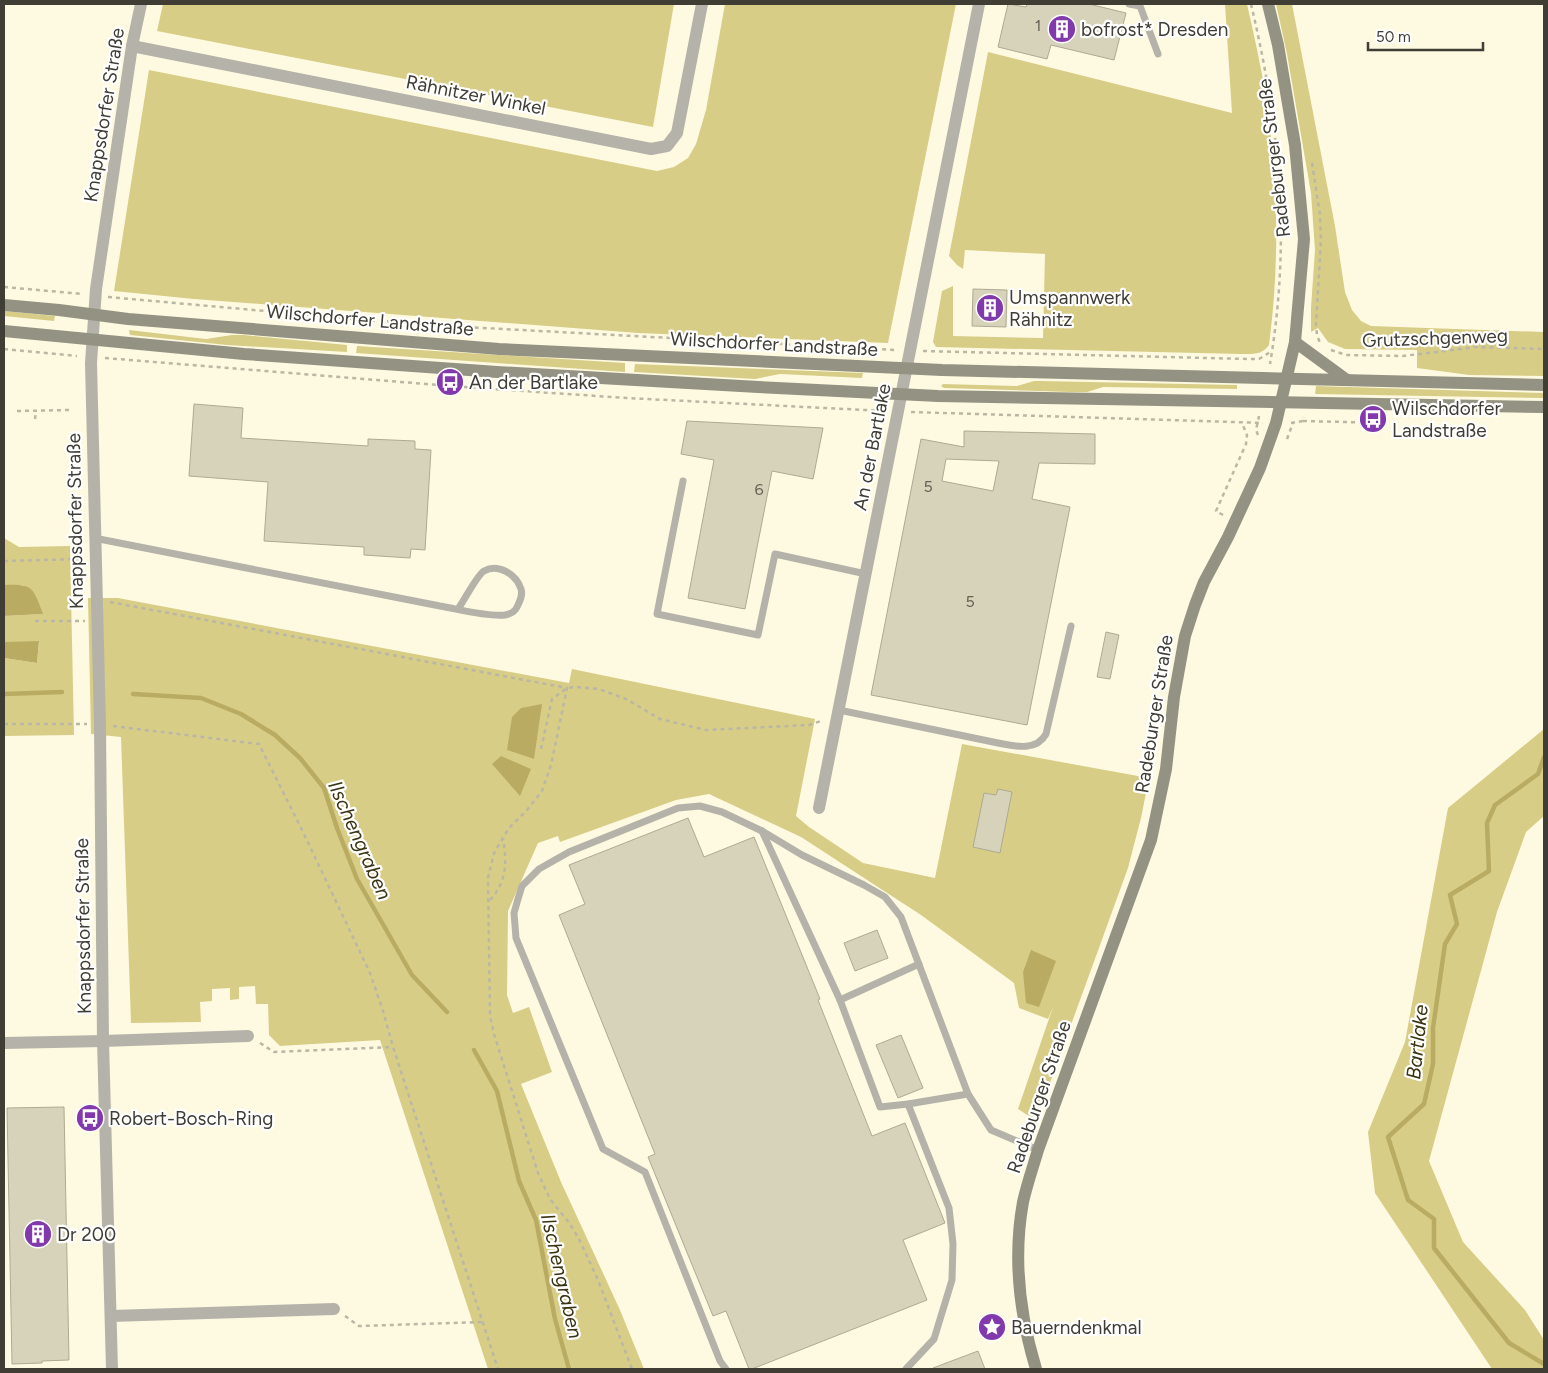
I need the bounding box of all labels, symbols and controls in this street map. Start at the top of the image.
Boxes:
building icon: bofrost* Dresden [1047,14,1077,44]
house number: 1 [1035,16,1041,35]
place label: bofrost* Dresden [1081,18,1228,41]
scale bar [1368,20,1483,52]
street label: Knappsdorfer Straße [79,26,129,204]
text: 50 m [1376,28,1411,46]
street label: Rähnitzer Winkel [404,70,548,120]
street label: Radeburger Straße [1253,77,1295,239]
place label: Umspannwerk Rähnitz [1009,286,1131,331]
building icon: Umspannwerk Rähnitz [975,293,1005,323]
street label: Wilschdorfer Landstraße [265,299,475,341]
street label: Grutzschgenweg [1362,324,1508,352]
street label: Wilschdorfer Landstraße [669,327,879,361]
bus stop icon: An der Bartlake [435,367,465,397]
place label: An der Bartlake [469,371,598,394]
street label: An der Bartlake [848,382,896,512]
place label: Wilschdorfer Landstraße [1392,397,1501,442]
bus stop icon: Wilschdorfer Landstraße [1358,404,1388,434]
street label: Knappsdorfer Straße [62,433,88,609]
house number: 5 [923,477,933,496]
house number: 6 [754,480,764,499]
house number: 5 [965,592,975,611]
street label: Radeburger Straße [1130,633,1178,795]
water label: Ilschengraben [323,777,397,903]
street label: Knappsdorfer Straße [70,838,96,1014]
water label: Bartlake [1401,1003,1433,1081]
street label: Radeburger Straße [1002,1018,1076,1176]
bus stop icon: Robert-Bosch-Ring [75,1103,105,1133]
place label: Robert-Bosch-Ring [109,1107,273,1130]
water label: Ilschengraben [536,1211,588,1341]
building icon: Dr 200 [23,1219,53,1249]
place label: Dr 200 [57,1223,116,1246]
place icon: Bauerndenkmal [977,1312,1007,1342]
place label: Bauerndenkmal [1011,1316,1142,1339]

